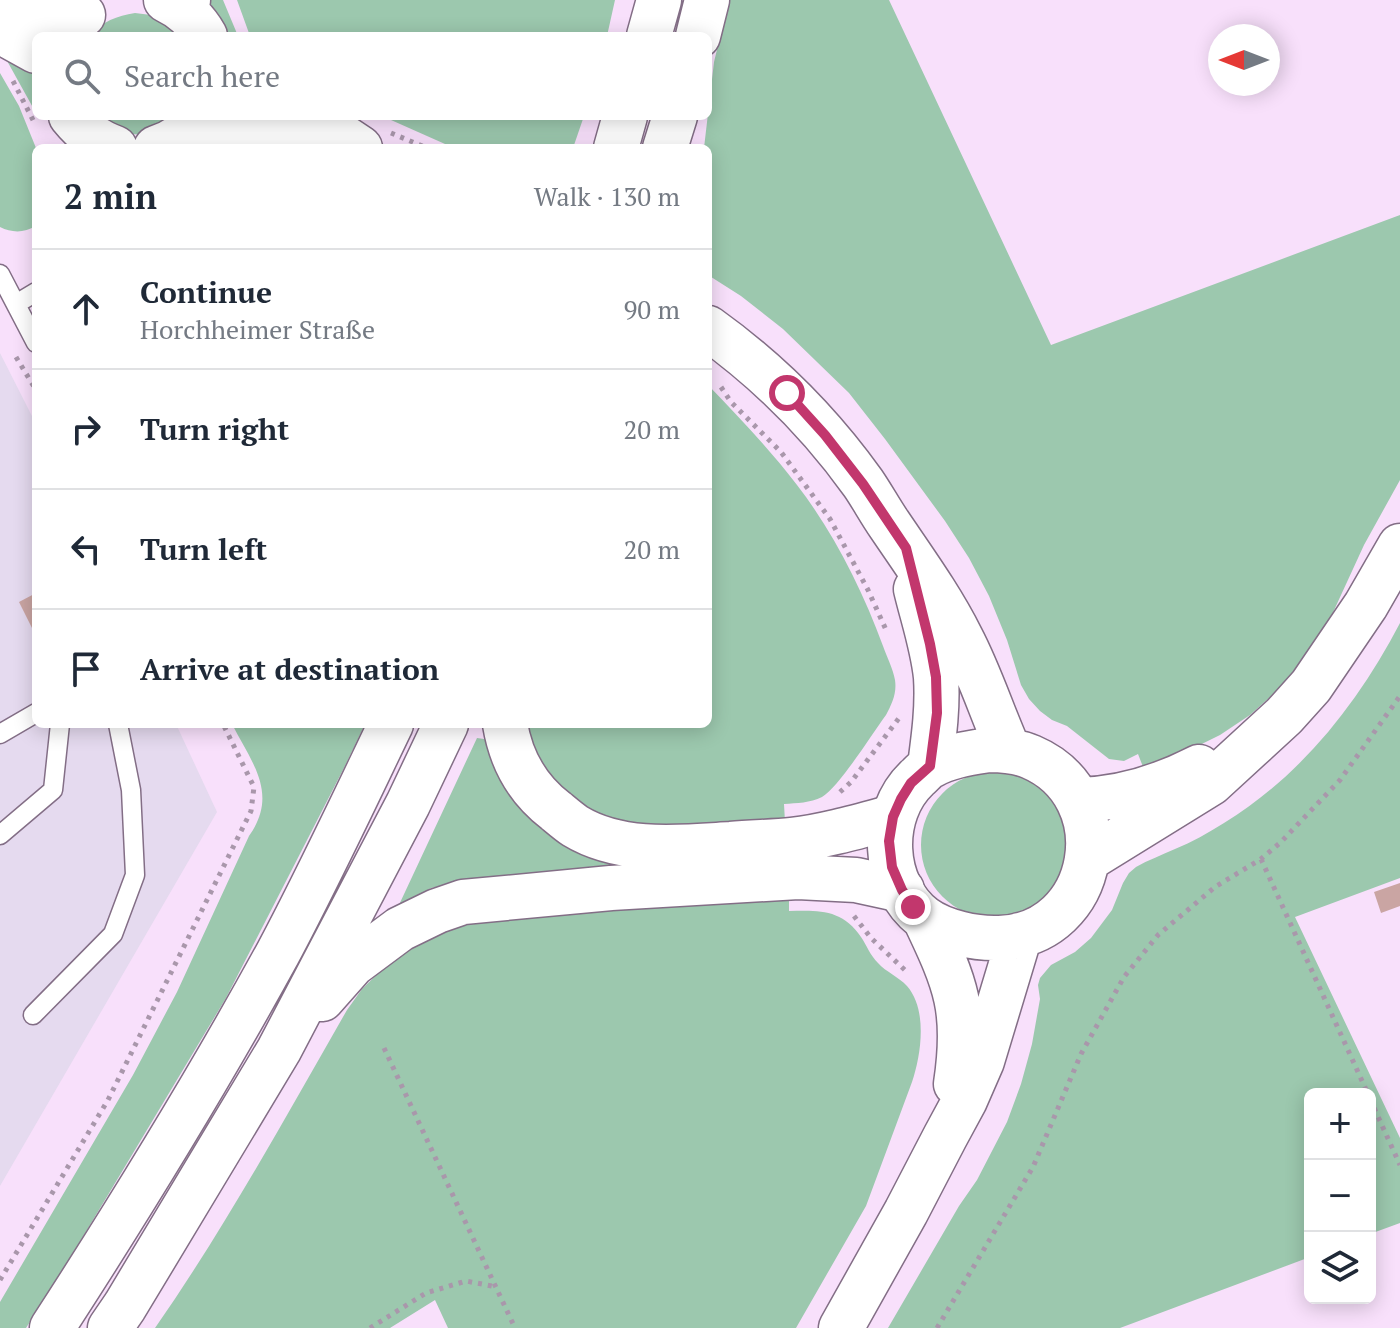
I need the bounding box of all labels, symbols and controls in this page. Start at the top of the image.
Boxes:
north arrow [1208,24,1280,96]
search box [32,32,712,120]
icon: search [60,54,104,98]
text: Search here [124,56,280,96]
text: 2 min [64,174,157,219]
text: Walk · 130 m [534,179,680,213]
text: Continue [140,272,272,312]
icon: ahead [64,287,108,331]
text: 90 m [624,292,680,326]
text: Horchheimer Straße [140,312,375,346]
route start [769,375,805,411]
icon: right [64,407,108,451]
text: Turn right [140,409,289,449]
text: 20 m [624,412,680,446]
icon: left [64,527,108,571]
text: Turn left [140,529,267,569]
text: 20 m [624,532,680,566]
icon: arrive [64,647,108,691]
text: Arrive at destination [140,649,439,689]
route end [895,889,931,925]
map controls [1304,1088,1376,1304]
button: + [1304,1088,1376,1160]
button: − [1304,1160,1376,1232]
button: layers [1304,1232,1376,1304]

